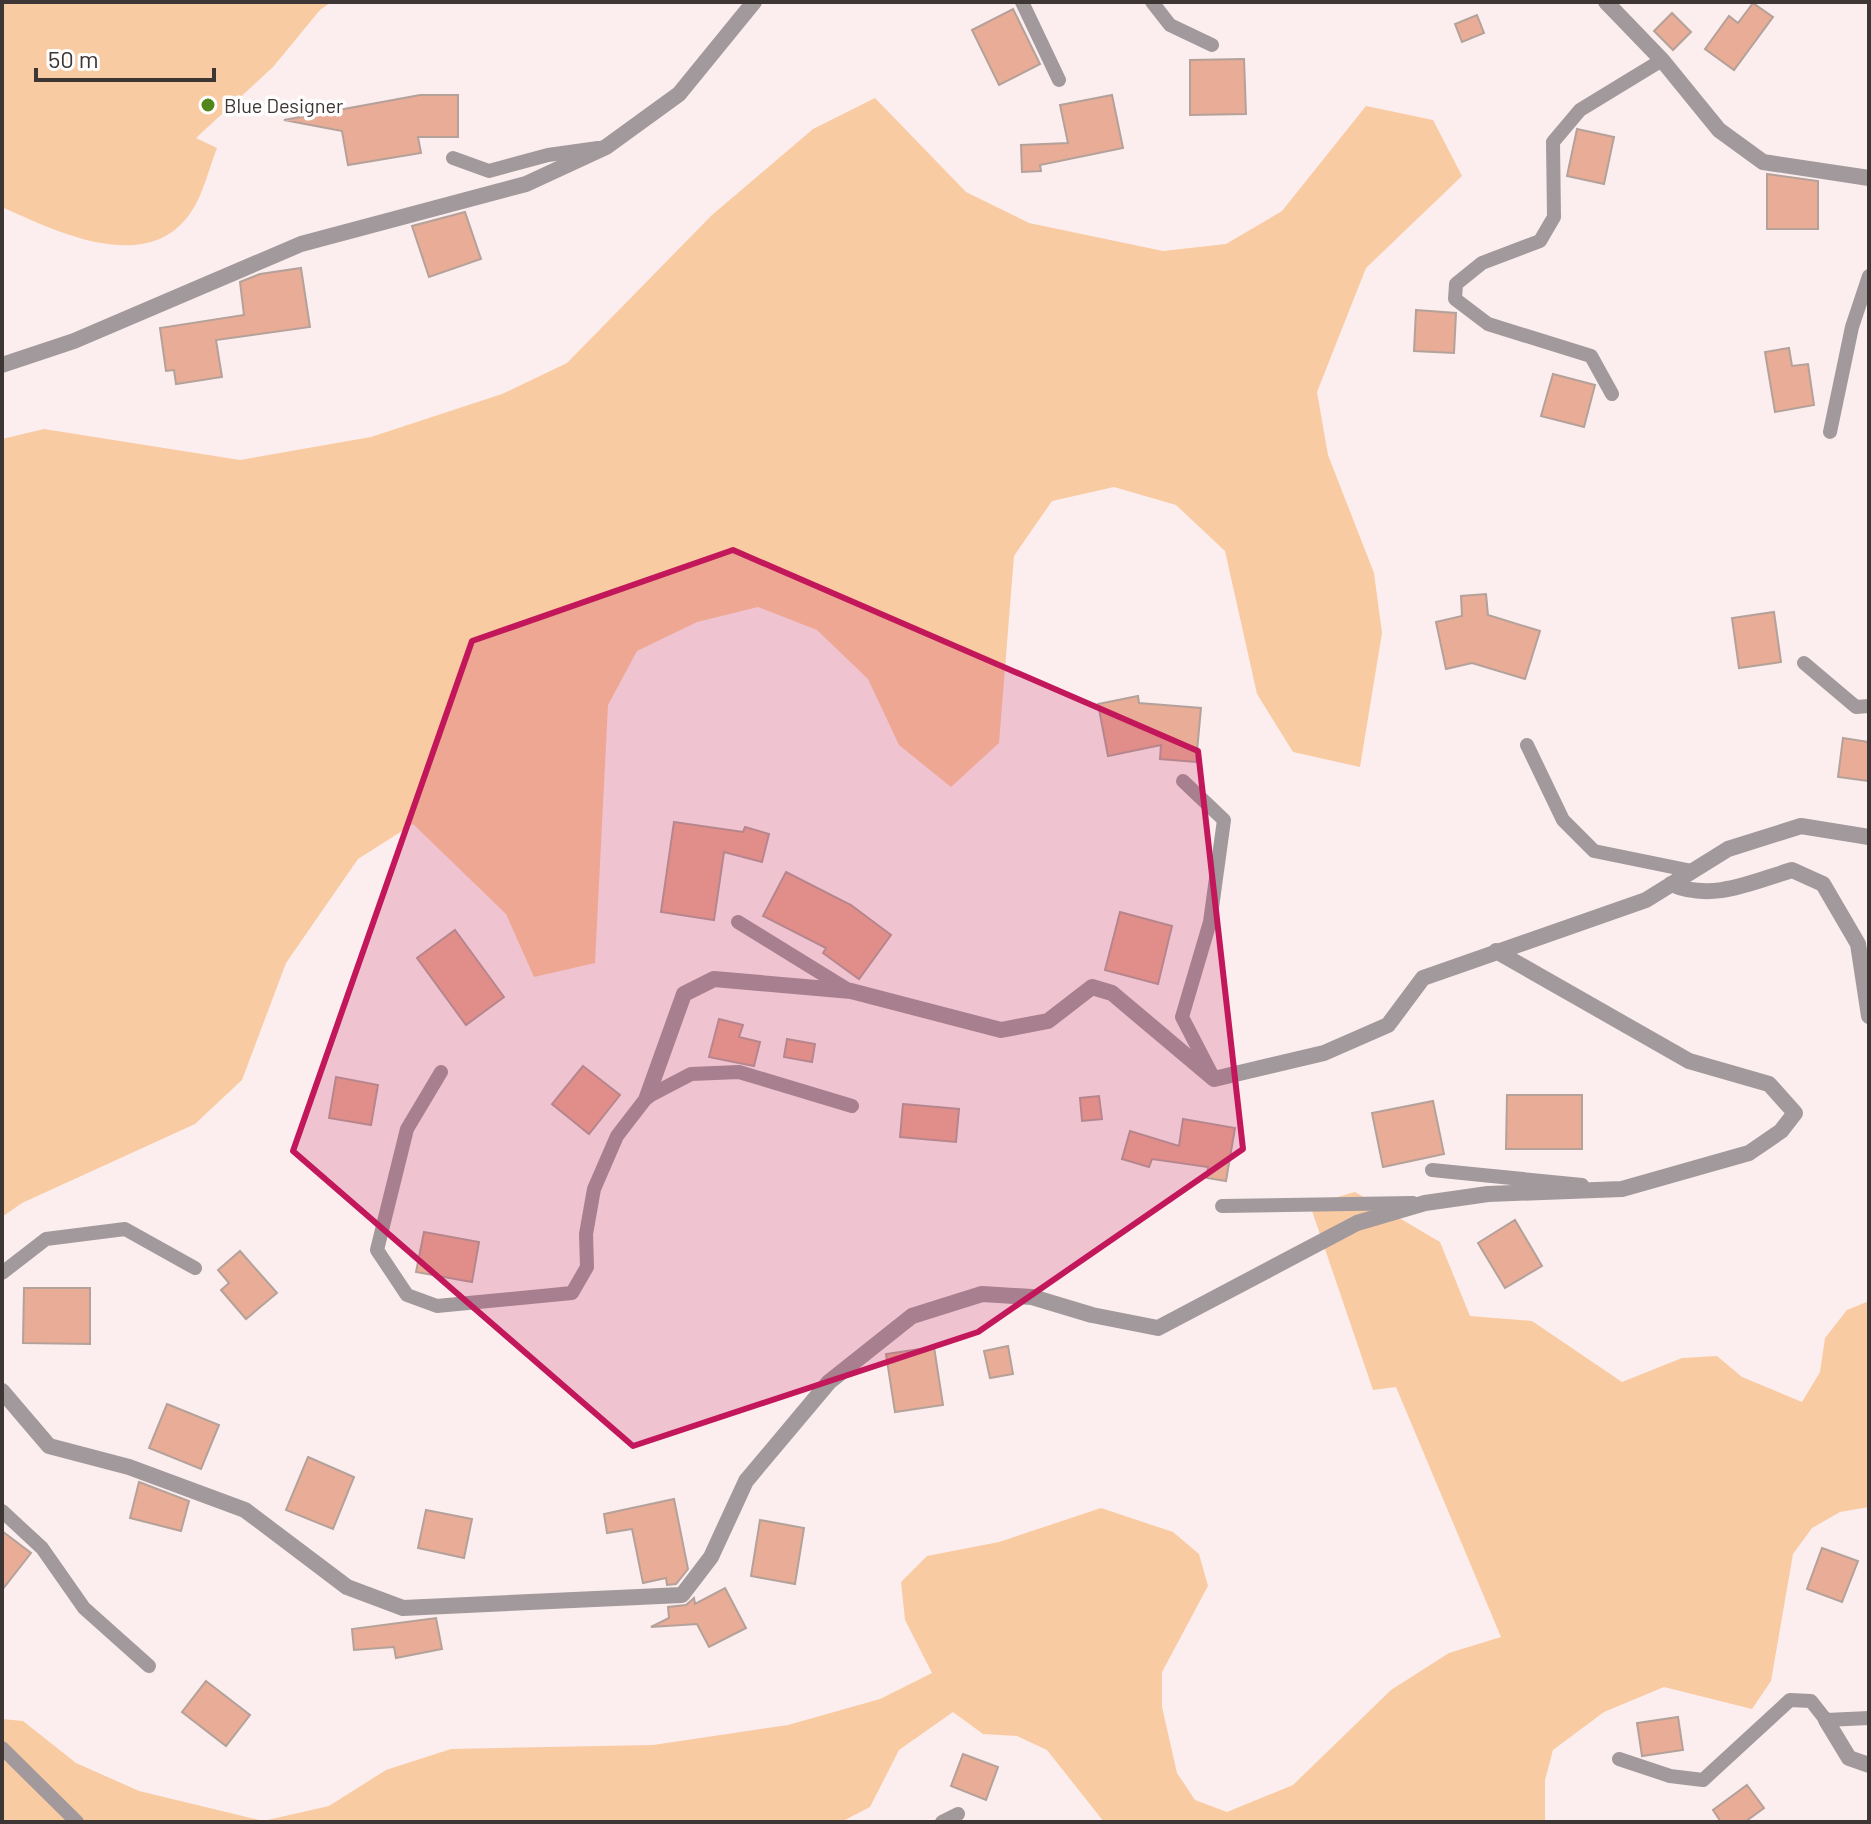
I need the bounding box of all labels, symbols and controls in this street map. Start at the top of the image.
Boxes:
scale bar [36,32,214,82]
text: 50 m [48,44,99,73]
place label: Blue Designer [224,93,343,117]
marker: Blue Designer [199,96,217,114]

